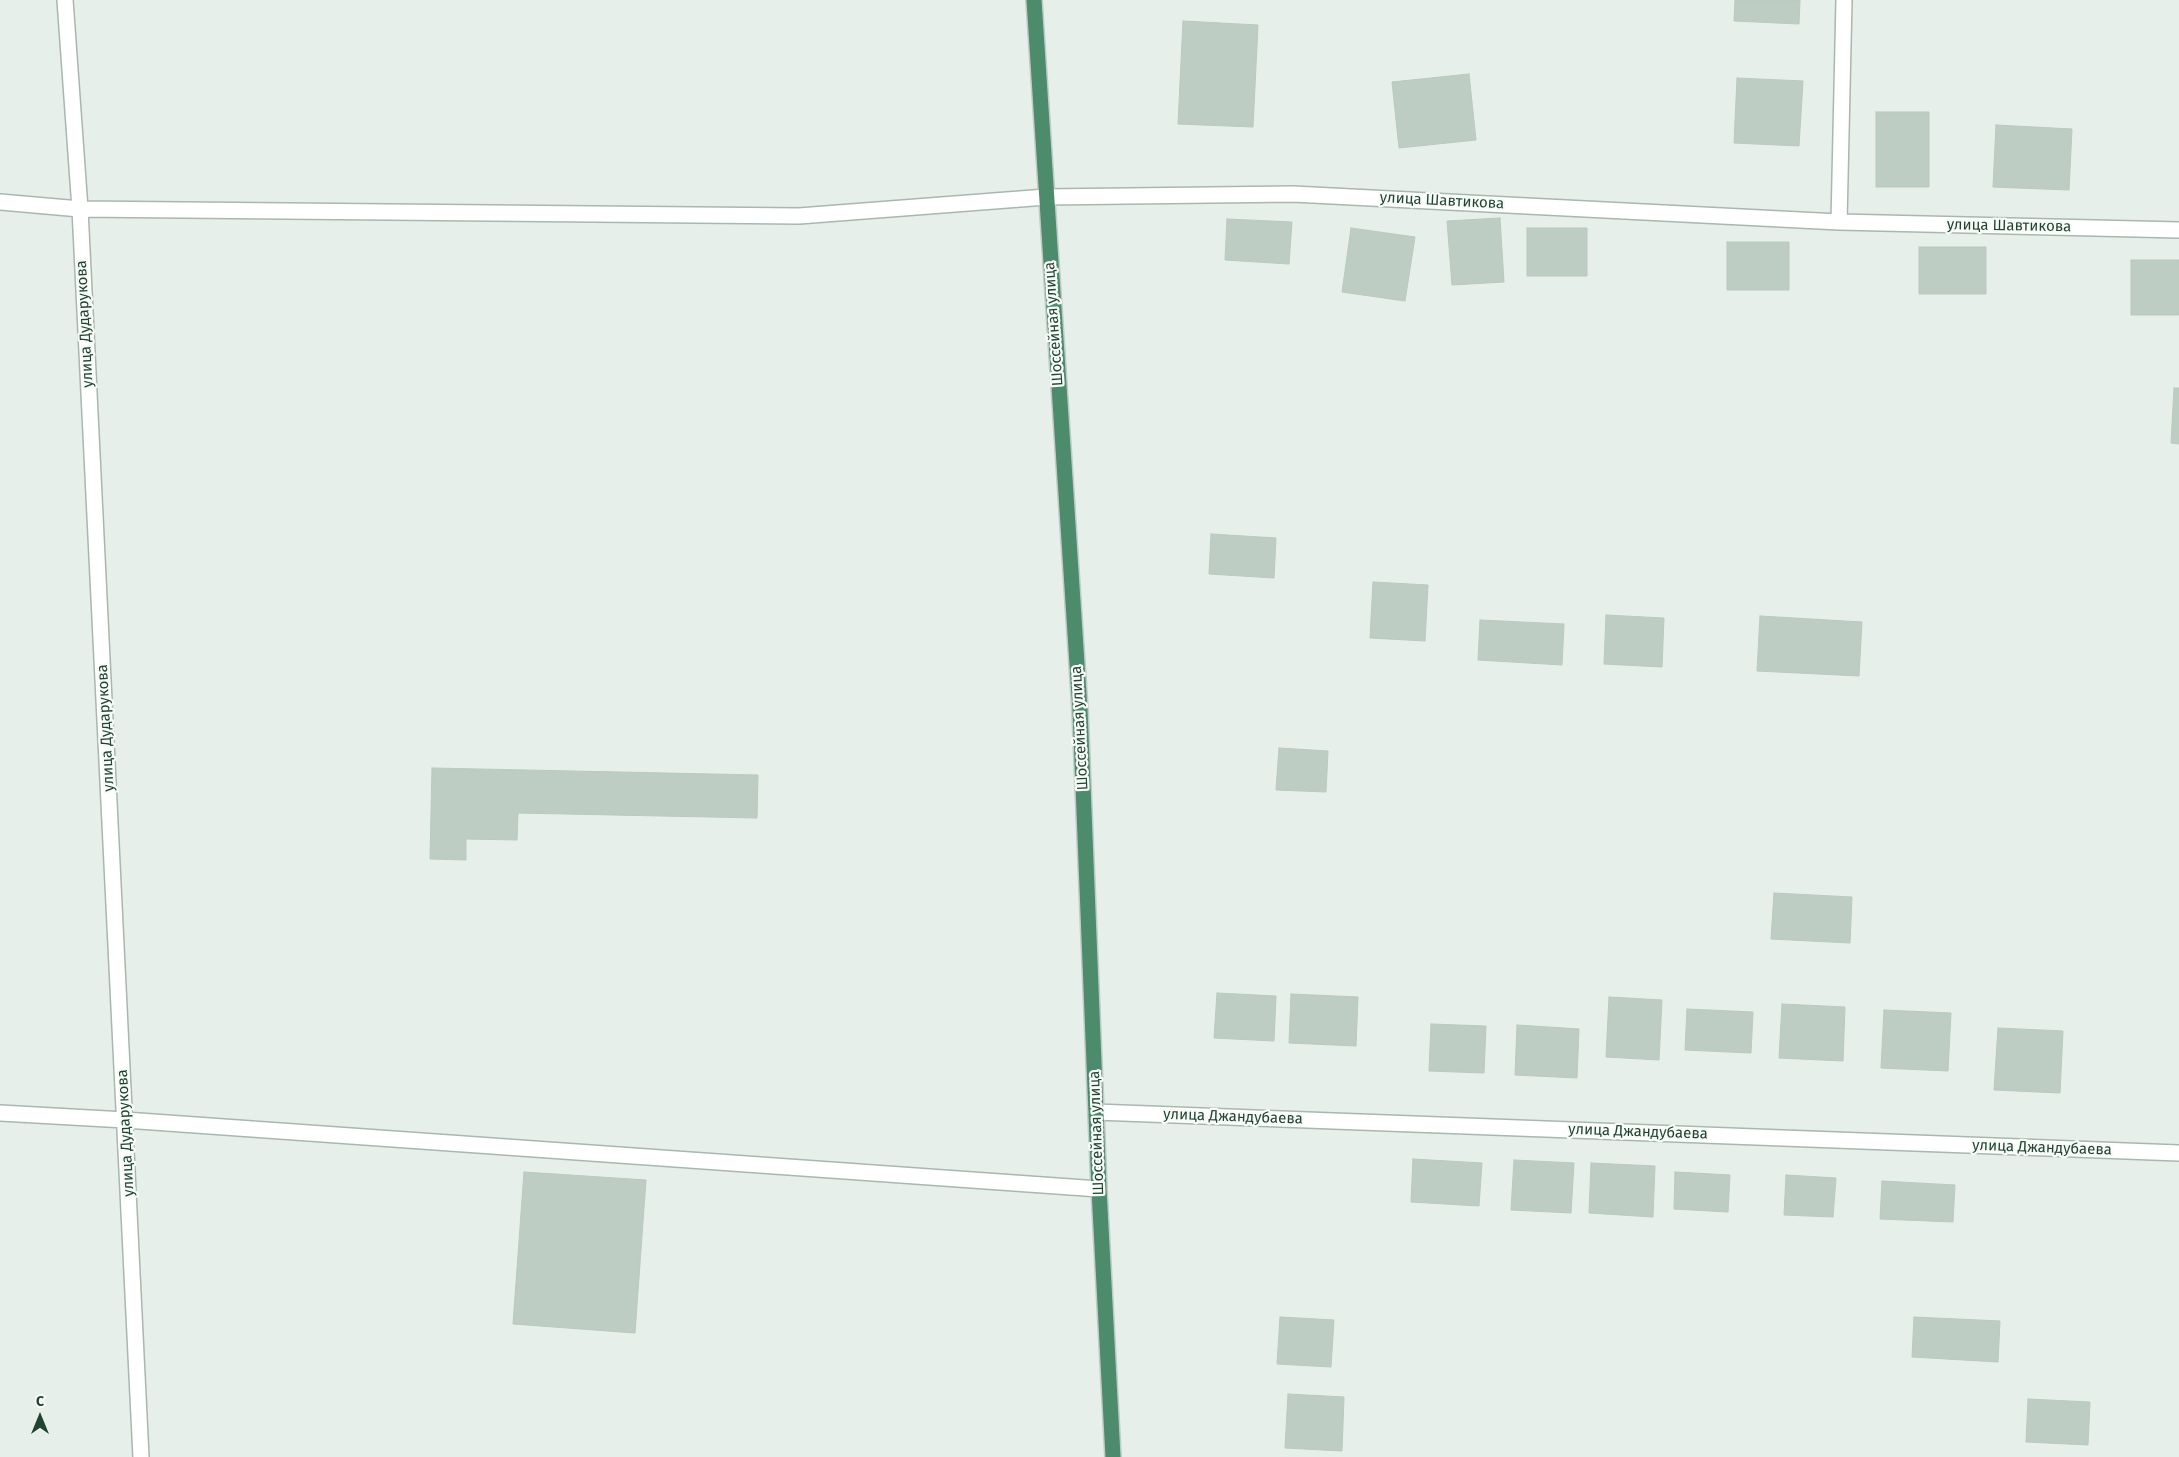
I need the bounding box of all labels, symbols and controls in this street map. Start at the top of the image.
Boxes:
street label: улица Шавтикова [1379,189,1505,213]
street label: улица Шавтикова [1947,216,2071,236]
street label: улица Дударукова [73,260,97,388]
street label: Шоссейная улица [1041,261,1067,387]
street label: улица Дударукова [94,664,118,792]
street label: Шоссейная улица [1068,665,1092,791]
street label: улица Дударукова [114,1069,138,1197]
street label: Шоссейная улица [1086,1070,1108,1196]
street label: улица Джандубаева [1163,1106,1303,1128]
street label: улица Джандубаева [1568,1121,1708,1143]
street label: улица Джандубаева [1972,1137,2112,1159]
north arrow [15,1392,65,1442]
text: С [36,1393,44,1410]

